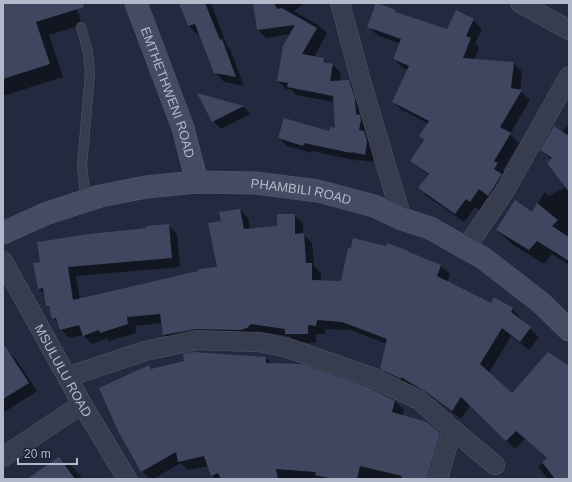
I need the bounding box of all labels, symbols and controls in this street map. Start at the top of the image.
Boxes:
street label: EMTHETHWENI ROAD [138,25,198,159]
street label: PHAMBILI ROAD [250,175,353,207]
street label: MSULULU ROAD [32,322,95,419]
scale bar [18,440,77,466]
text: 20 m [24,447,51,461]

